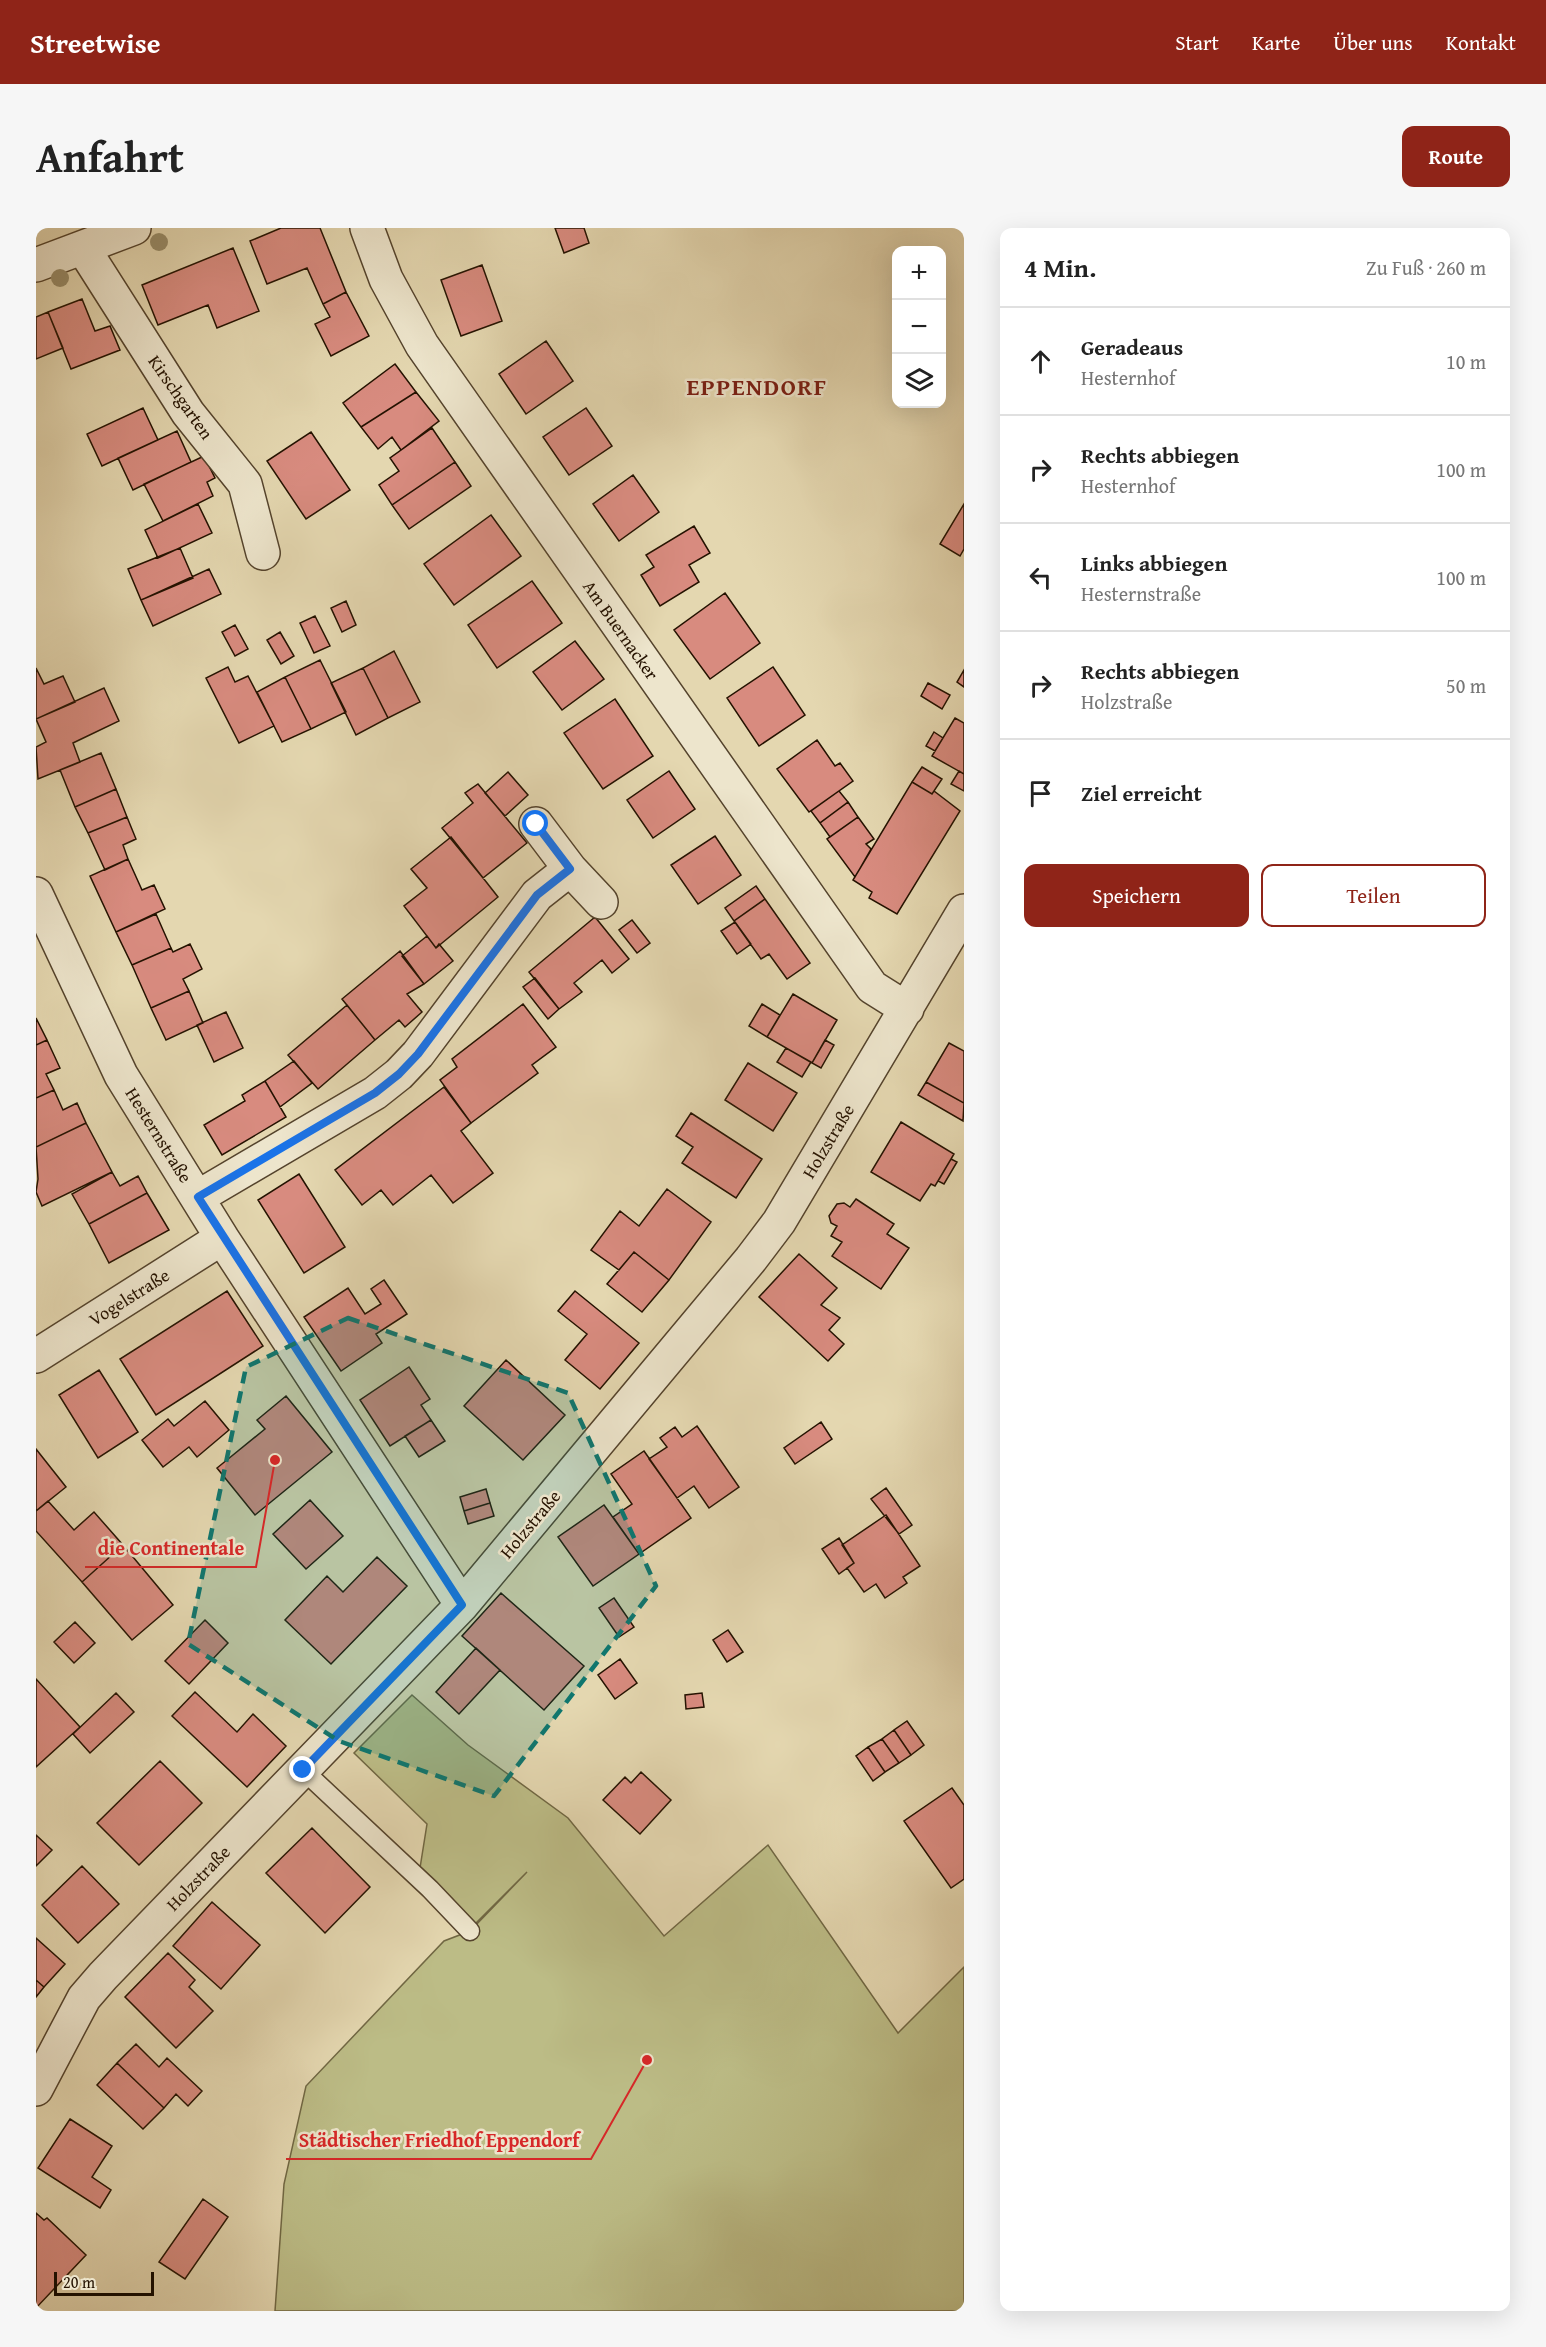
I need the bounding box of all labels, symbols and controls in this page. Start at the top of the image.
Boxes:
text: Streetwise [30,22,160,63]
text: Start [1175,27,1219,58]
text: Karte [1252,27,1300,58]
text: Über uns [1333,27,1413,58]
text: Kontakt [1446,27,1516,58]
text: Anfahrt [36,126,184,187]
button: Route [1402,126,1510,187]
map controls [892,246,946,408]
button: + [892,246,946,300]
text: 4 Min. [1024,248,1096,287]
text: Zu Fuß · 260 m [1366,253,1486,282]
button: − [892,300,946,354]
text: Geradeaus [1081,331,1183,363]
icon: ahead [1024,345,1057,378]
text: 10 m [1446,347,1486,376]
street label: Kirschgarten [142,349,220,445]
button: layers [892,354,946,408]
text: Hesternhof [1081,363,1175,392]
district label: EPPENDORF [686,369,828,404]
text: Rechts abbiegen [1081,439,1239,471]
icon: right [1024,453,1057,486]
text: 100 m [1436,455,1486,484]
text: Hesternhof [1081,471,1175,500]
text: Links abbiegen [1081,547,1227,579]
icon: left [1024,561,1057,594]
text: 100 m [1436,563,1486,592]
street label: Am Buernacker [577,575,666,686]
text: Hesternstraße [1081,579,1201,608]
text: Rechts abbiegen [1081,655,1239,687]
icon: right [1024,669,1057,702]
text: 50 m [1446,671,1486,700]
text: Holzstraße [1081,687,1172,716]
icon: arrive [1024,777,1057,810]
text: Ziel erreicht [1081,777,1202,809]
route start [522,810,548,836]
button: Speichern [1024,864,1249,927]
button: Teilen [1261,864,1486,927]
street label: Hesternstraße [119,1082,199,1188]
street label: Holzstraße [795,1099,861,1183]
street label: Vogelstraße [83,1262,175,1332]
street label: Holzstraße [493,1484,567,1564]
callout: die Continentale [85,1529,256,1567]
text: die Continentale [98,1533,245,1562]
route end [289,1756,315,1782]
street label: Holzstraße [160,1839,236,1917]
callout: Städtischer Friedhof Eppendorf [286,2121,591,2159]
text: Städtischer Friedhof Eppendorf [299,2125,581,2154]
scale bar [54,2269,154,2296]
text: 20 m [63,2270,95,2294]

